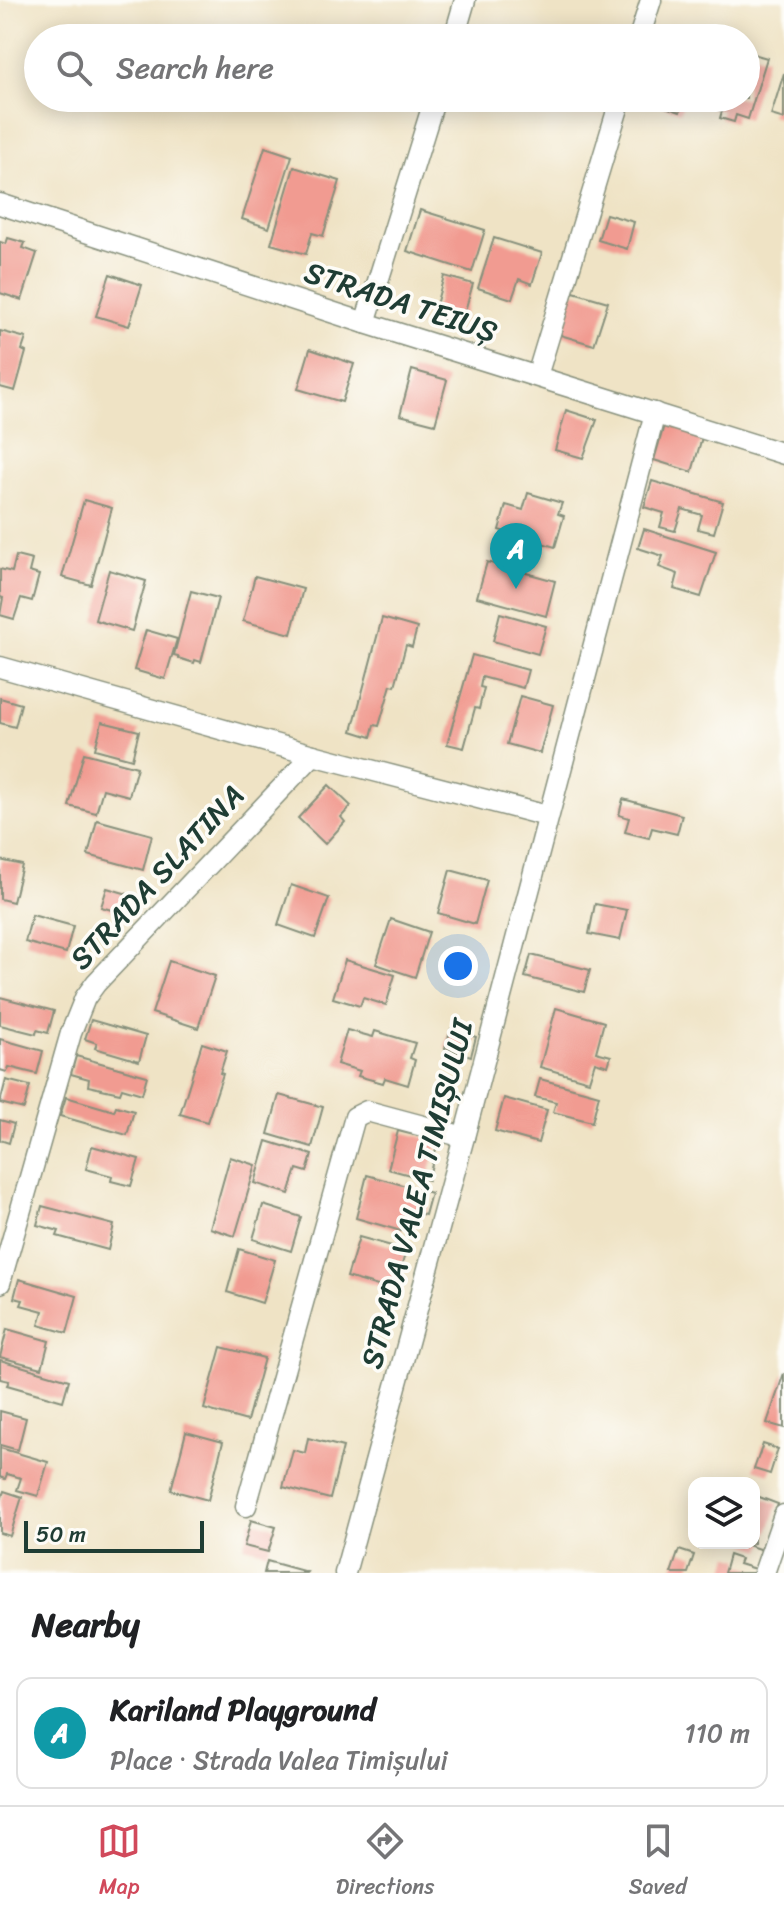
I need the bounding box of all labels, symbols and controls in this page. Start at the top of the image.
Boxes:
search box [24,24,760,112]
text: Search here [116,41,274,95]
icon: search [52,46,96,90]
street label: STRADA TEIUȘ [297,245,505,359]
pin: A [490,523,542,589]
street label: STRADA SLATINA [56,771,258,983]
your location [438,946,478,986]
street label: STRADA VALEA TIMIȘULUI [344,1011,490,1375]
map controls [688,1477,760,1549]
button: layers [688,1477,760,1549]
text: 50 m [36,1515,86,1554]
scale bar [24,1517,204,1553]
text: Nearby [32,1595,140,1655]
text: Kariland Playground [110,1683,375,1737]
text: A [51,1710,69,1756]
text: 110 m [685,1710,750,1756]
text: Place · Strada Valea Timișului [110,1737,448,1783]
tab: Map [97,1819,141,1906]
tab: Directions [336,1819,434,1906]
tab: Saved [629,1819,687,1906]

